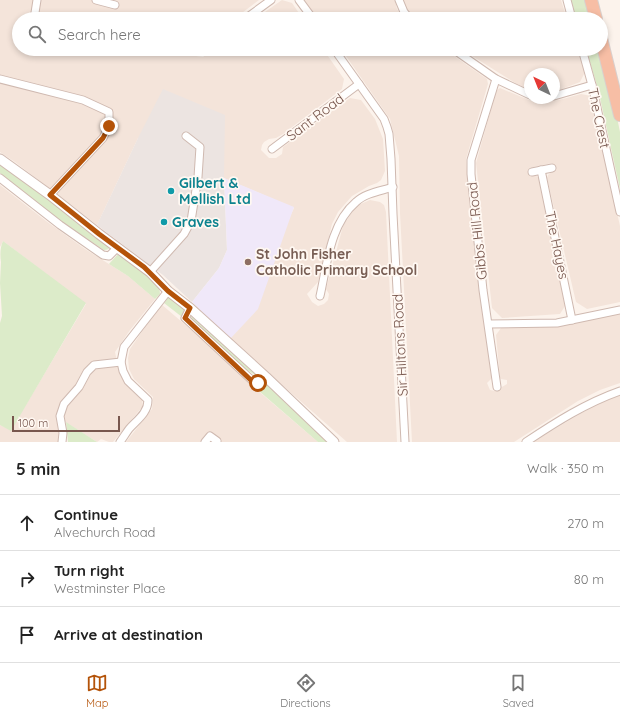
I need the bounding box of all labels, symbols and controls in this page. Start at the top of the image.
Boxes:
search box [12,12,608,56]
icon: search [26,23,48,45]
text: Search here [58,25,141,44]
north arrow [524,68,560,104]
street label: The Crest [584,86,614,150]
street label: Sant Road [283,89,347,145]
route end [100,117,118,135]
place label: Gilbert & Mellish Ltd [179,174,251,208]
street label: Gibbs Hill Road [463,181,491,281]
marker: Gilbert & Mellish Ltd [166,186,176,196]
street label: The Hayes [541,209,573,281]
place label: Graves [172,213,219,231]
marker: Graves [159,217,169,227]
place label: St John Fisher Catholic Primary School [256,245,417,279]
marker: St John Fisher Catholic Primary School [243,257,253,267]
street label: Sir Hiltons Road [388,293,412,397]
route start [249,374,267,392]
scale bar [12,414,120,433]
text: 100 m [18,416,48,430]
text: 5 min [16,458,60,479]
text: Walk · 350 m [527,460,604,476]
text: Continue [54,505,118,524]
icon: ahead [16,512,38,534]
text: 270 m [567,515,604,531]
text: Alvechurch Road [54,524,155,540]
text: Turn right [54,561,125,580]
icon: right [16,568,38,590]
text: 80 m [574,571,604,587]
text: Westminster Place [54,580,165,596]
icon: arrive [16,624,38,646]
text: Arrive at destination [54,625,203,644]
tab: Map [86,672,108,710]
tab: Directions [280,672,331,710]
tab: Saved [503,672,534,710]

